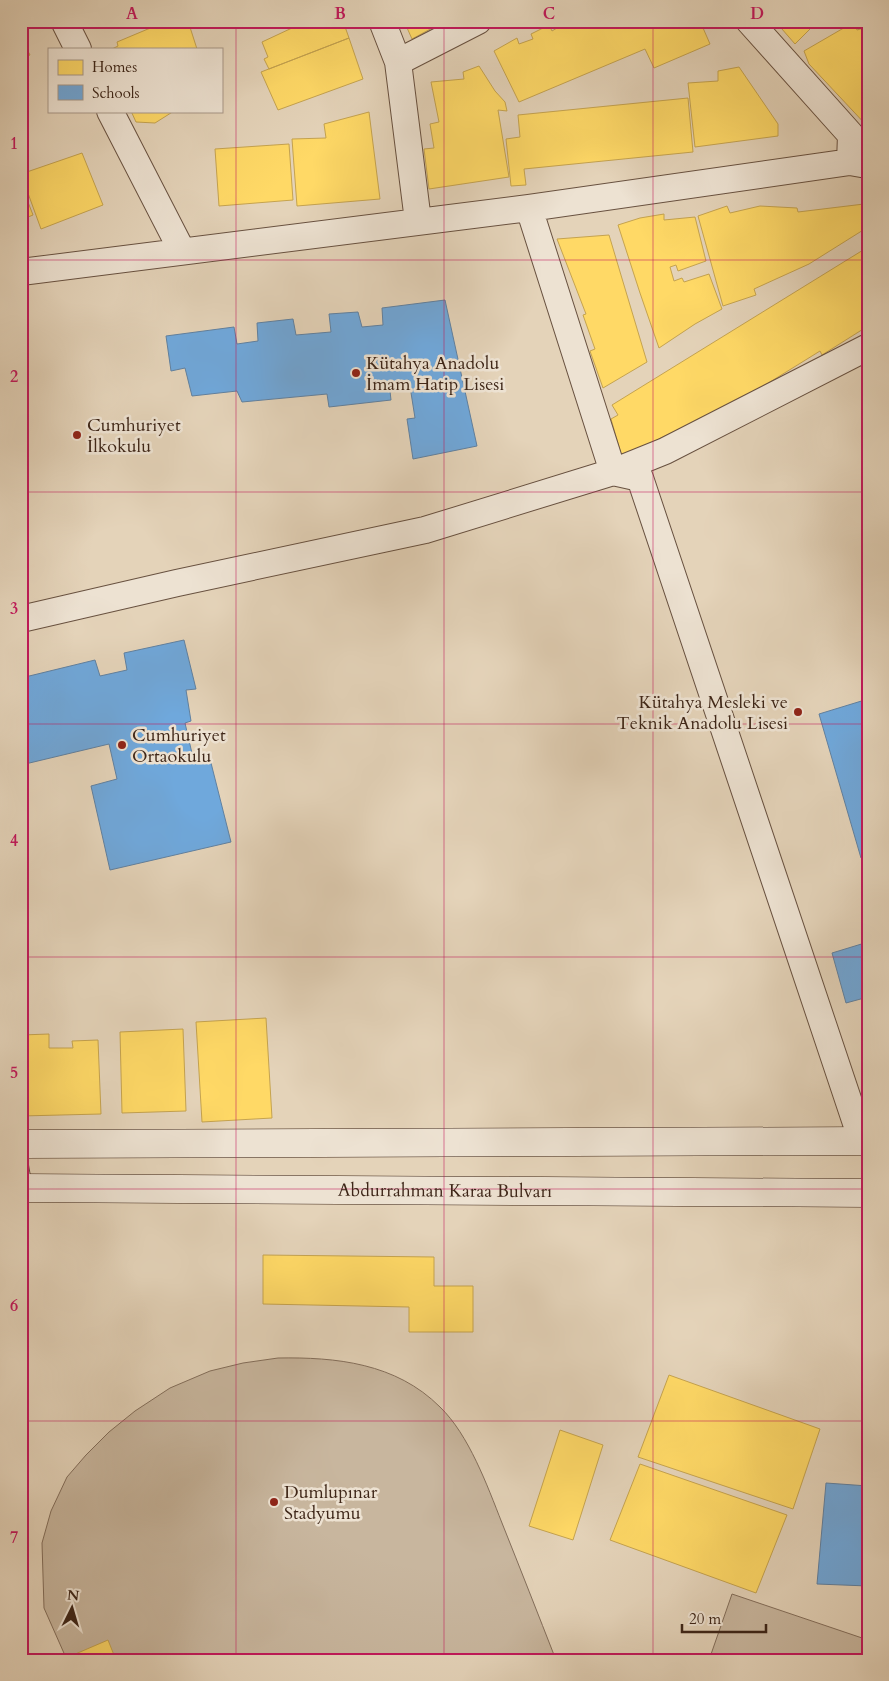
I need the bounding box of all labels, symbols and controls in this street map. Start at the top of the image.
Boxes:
text: A [126,3,138,25]
text: B [334,3,346,25]
text: C [543,3,555,25]
text: D [750,3,764,25]
legend [48,48,222,112]
text: Homes [92,57,137,77]
text: Schools [92,83,140,103]
text: 1 [10,133,18,155]
place label: Kütahya Anadolu İmam Hatip Lisesi [366,351,504,397]
text: 2 [10,366,18,388]
marker: Kütahya Anadolu İmam Hatip Lisesi [350,367,362,379]
place label: Cumhuriyet İlkokulu [87,413,181,459]
marker: Cumhuriyet İlkokulu [71,429,83,441]
text: 3 [10,598,18,620]
place label: Kütahya Mesleki ve Teknik Anadolu Lisesi [617,690,788,736]
marker: Kütahya Mesleki ve Teknik Anadolu Lisesi [792,706,804,718]
place label: Cumhuriyet Ortaokulu [132,723,226,769]
marker: Cumhuriyet Ortaokulu [116,739,128,751]
text: 4 [10,830,18,852]
text: 5 [10,1062,18,1084]
street label: Abdurrahman Karaa Bulvarı [338,1178,552,1204]
text: 6 [10,1295,18,1317]
place label: Dumlupınar Stadyumu [284,1480,378,1526]
marker: Dumlupınar Stadyumu [268,1496,280,1508]
text: 7 [10,1527,18,1549]
north arrow [48,1584,98,1634]
text: N [66,1586,80,1606]
scale bar [682,1601,765,1633]
text: 20 m [689,1609,721,1629]

